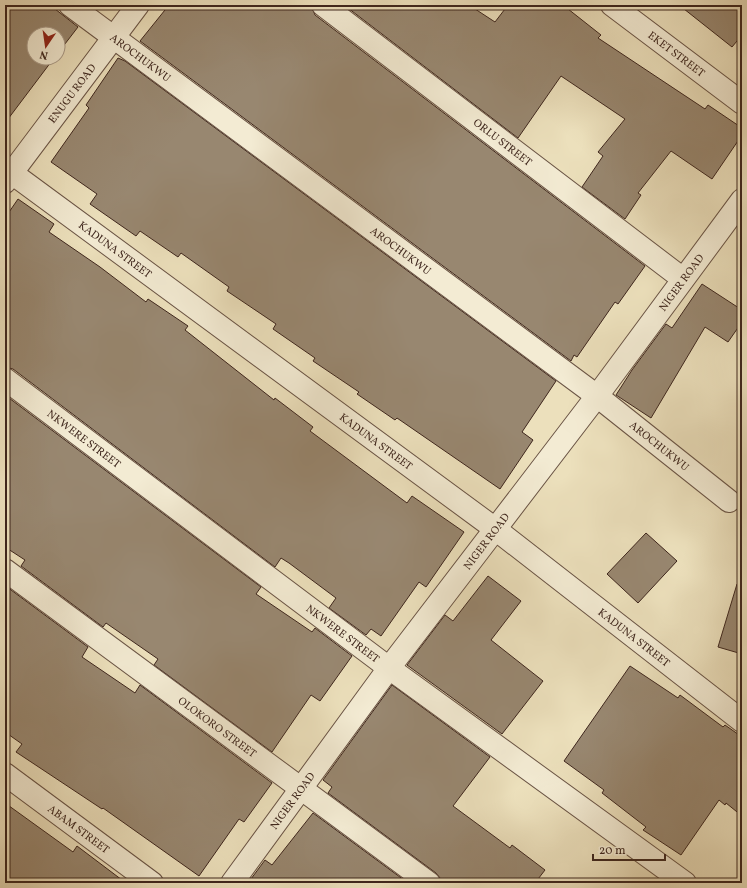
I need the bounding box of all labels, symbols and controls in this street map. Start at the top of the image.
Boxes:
north arrow [26,26,66,66]
street label: EKET STREET [644,29,708,82]
street label: AROCHUKWU [106,31,173,86]
text: N [39,46,50,62]
street label: ENUGU ROAD [46,61,100,127]
street label: ORLU STREET [469,116,535,171]
street label: KADUNA STREET [75,218,155,283]
street label: AROCHUKWU [367,224,433,279]
street label: NIGER ROAD [656,252,708,315]
street label: NKWERE STREET [43,407,124,473]
street label: KADUNA STREET [336,411,415,475]
street label: AROCHUKWU [626,419,691,475]
street label: NIGER ROAD [461,511,514,573]
street label: NKWERE STREET [302,602,382,667]
street label: KADUNA STREET [594,606,673,671]
street label: OLOKORO STREET [174,694,259,762]
street label: NIGER ROAD [267,770,319,833]
street label: ABAM STREET [44,802,112,858]
scale bar [593,836,665,862]
text: 20 m [599,843,626,859]

